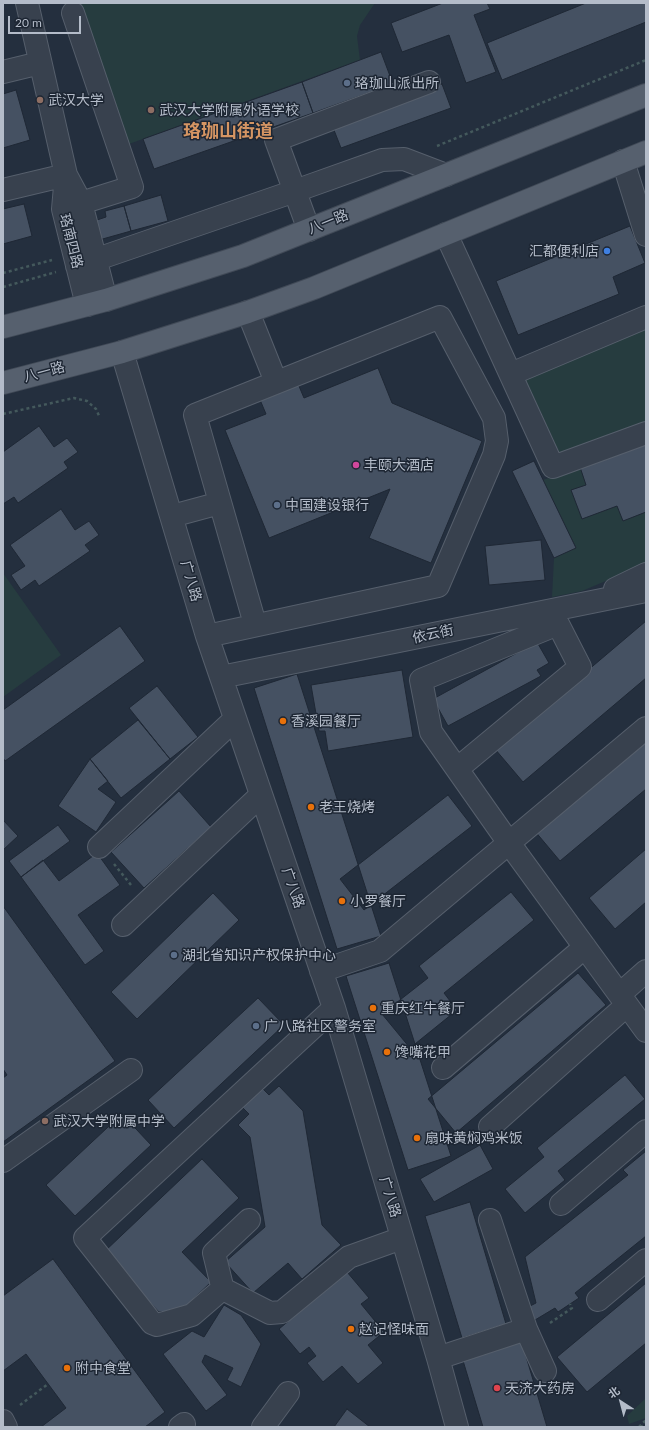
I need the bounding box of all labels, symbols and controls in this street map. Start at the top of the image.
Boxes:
scale bar [10,8,83,34]
text: 20 m [15,15,42,30]
place label: 珞珈山派出所 [355,75,439,91]
marker: 珞珈山派出所 [342,78,352,88]
place label: 武汉大学 [48,92,104,108]
marker: 武汉大学 [35,95,45,105]
place label: 武汉大学附属外语学校 [159,102,299,118]
marker: 武汉大学附属外语学校 [146,105,156,115]
district label: 珞珈山街道 [183,120,273,142]
street label: 八一路 [305,206,351,238]
street label: 珞南四路 [56,212,86,270]
place label: 汇都便利店 [529,243,599,259]
marker: 汇都便利店 [602,246,612,256]
street label: 八一路 [22,358,66,386]
place label: 丰颐大酒店 [364,457,434,473]
marker: 丰颐大酒店 [351,460,361,470]
place label: 中国建设银行 [285,497,369,513]
marker: 中国建设银行 [272,500,282,510]
street label: 广八路 [177,558,205,604]
street label: 依云街 [411,621,455,647]
place label: 香溪园餐厅 [291,713,361,729]
marker: 香溪园餐厅 [278,716,288,726]
place label: 老王烧烤 [319,799,375,815]
marker: 老王烧烤 [306,802,316,812]
street label: 广八路 [278,865,308,911]
place label: 小罗餐厅 [350,893,406,909]
marker: 小罗餐厅 [337,896,347,906]
place label: 湖北省知识产权保护中心 [182,947,336,963]
marker: 湖北省知识产权保护中心 [169,950,179,960]
place label: 重庆红牛餐厅 [381,1000,465,1016]
marker: 重庆红牛餐厅 [368,1003,378,1013]
place label: 广八路社区警务室 [264,1018,376,1034]
marker: 广八路社区警务室 [251,1021,261,1031]
place label: 馋嘴花甲 [395,1044,451,1060]
marker: 馋嘴花甲 [382,1047,392,1057]
place label: 武汉大学附属中学 [53,1113,165,1129]
marker: 武汉大学附属中学 [40,1116,50,1126]
place label: 扇味黄焖鸡米饭 [425,1130,523,1146]
marker: 扇味黄焖鸡米饭 [412,1133,422,1143]
street label: 广八路 [376,1174,404,1220]
place label: 赵记怪味面 [359,1321,429,1337]
marker: 赵记怪味面 [346,1324,356,1334]
place label: 附中食堂 [75,1360,131,1376]
marker: 附中食堂 [62,1363,72,1373]
place label: 天济大药房 [505,1380,575,1396]
north arrow [601,1382,641,1422]
marker: 天济大药房 [492,1383,502,1393]
text: 北 [605,1383,622,1400]

